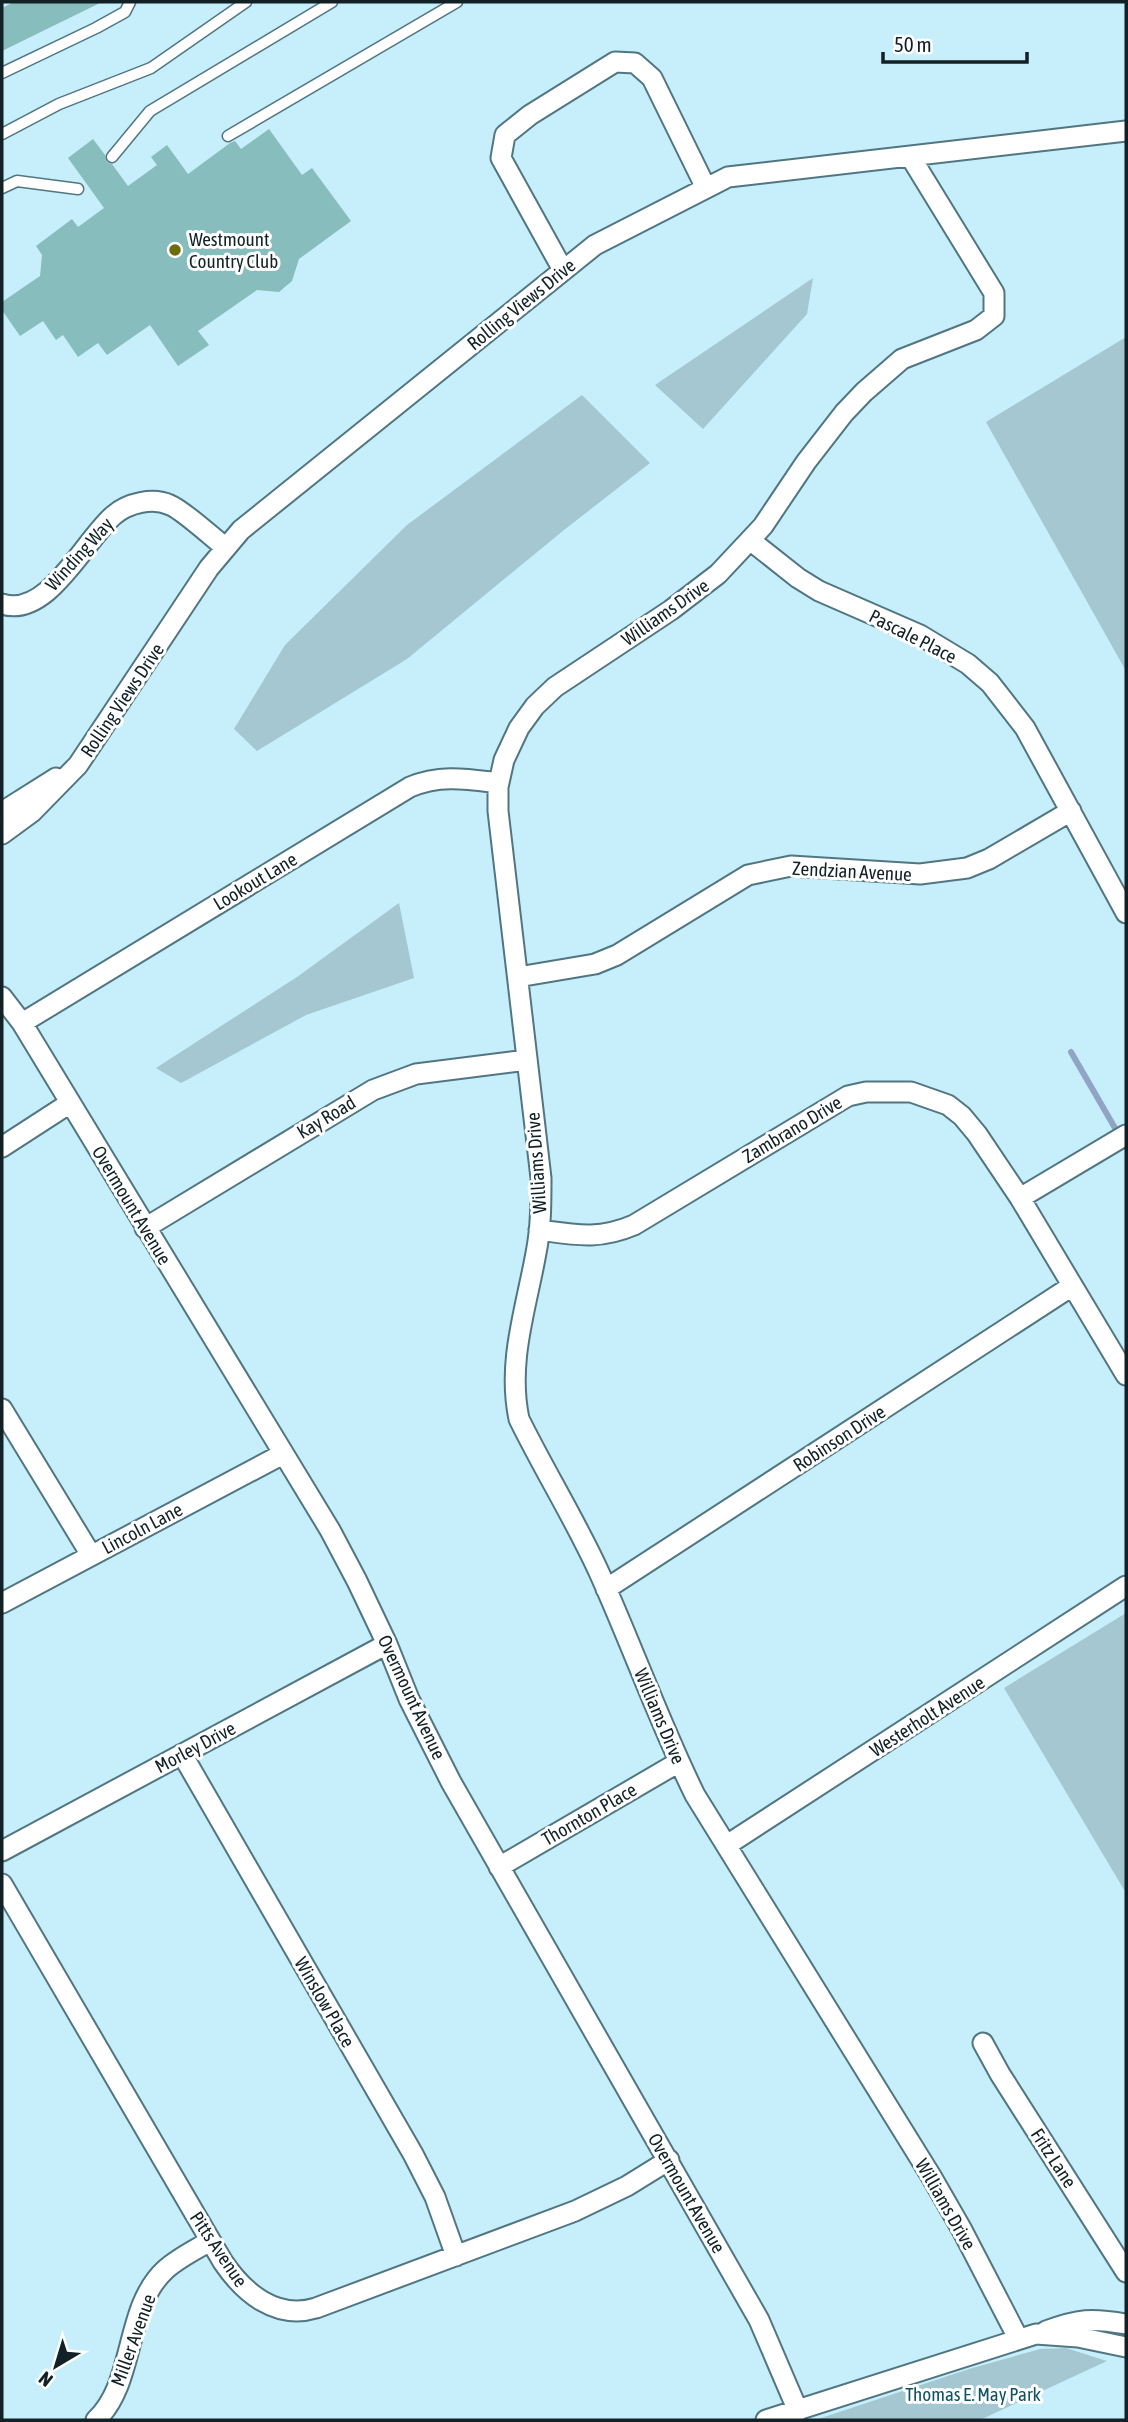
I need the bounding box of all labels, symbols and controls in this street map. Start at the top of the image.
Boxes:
scale bar [883,21,1026,65]
text: 50 m [894,32,932,56]
place label: Westmount Country Club [189,228,278,272]
marker: Westmount Country Club [167,242,183,258]
street label: Rolling Views Drive [463,254,579,354]
street label: Winding Way [41,513,118,595]
street label: Williams Drive [617,574,713,650]
street label: Pascale Place [866,605,960,667]
street label: Rolling Views Drive [76,639,168,761]
street label: Lookout Lane [209,848,301,914]
street label: Zendzian Avenue [792,857,912,885]
street label: Kay Road [293,1091,359,1143]
street label: Zambrano Drive [738,1091,846,1167]
street label: Williams Drive [521,1112,551,1214]
street label: Overmount Avenue [88,1142,176,1268]
street label: Robinson Drive [789,1400,889,1476]
street label: Lincoln Lane [98,1498,186,1558]
street label: Overmount Avenue [374,1631,450,1763]
street label: Williams Drive [630,1665,690,1767]
street label: Westerholt Avenue [866,1671,988,1761]
street label: Morley Drive [151,1717,239,1777]
street label: Thornton Place [538,1778,640,1850]
street label: Winslow Place [290,1953,360,2051]
street label: Fritz Lane [1027,2124,1081,2192]
street label: Overmount Avenue [644,2129,730,2257]
street label: Williams Drive [911,2155,981,2253]
street label: Pitts Avenue [186,2207,252,2291]
street label: Miller Avenue [106,2291,160,2389]
north arrow [21,2331,91,2401]
text: N [34,2367,57,2392]
park label: Thomas E. May Park [905,2383,1042,2405]

